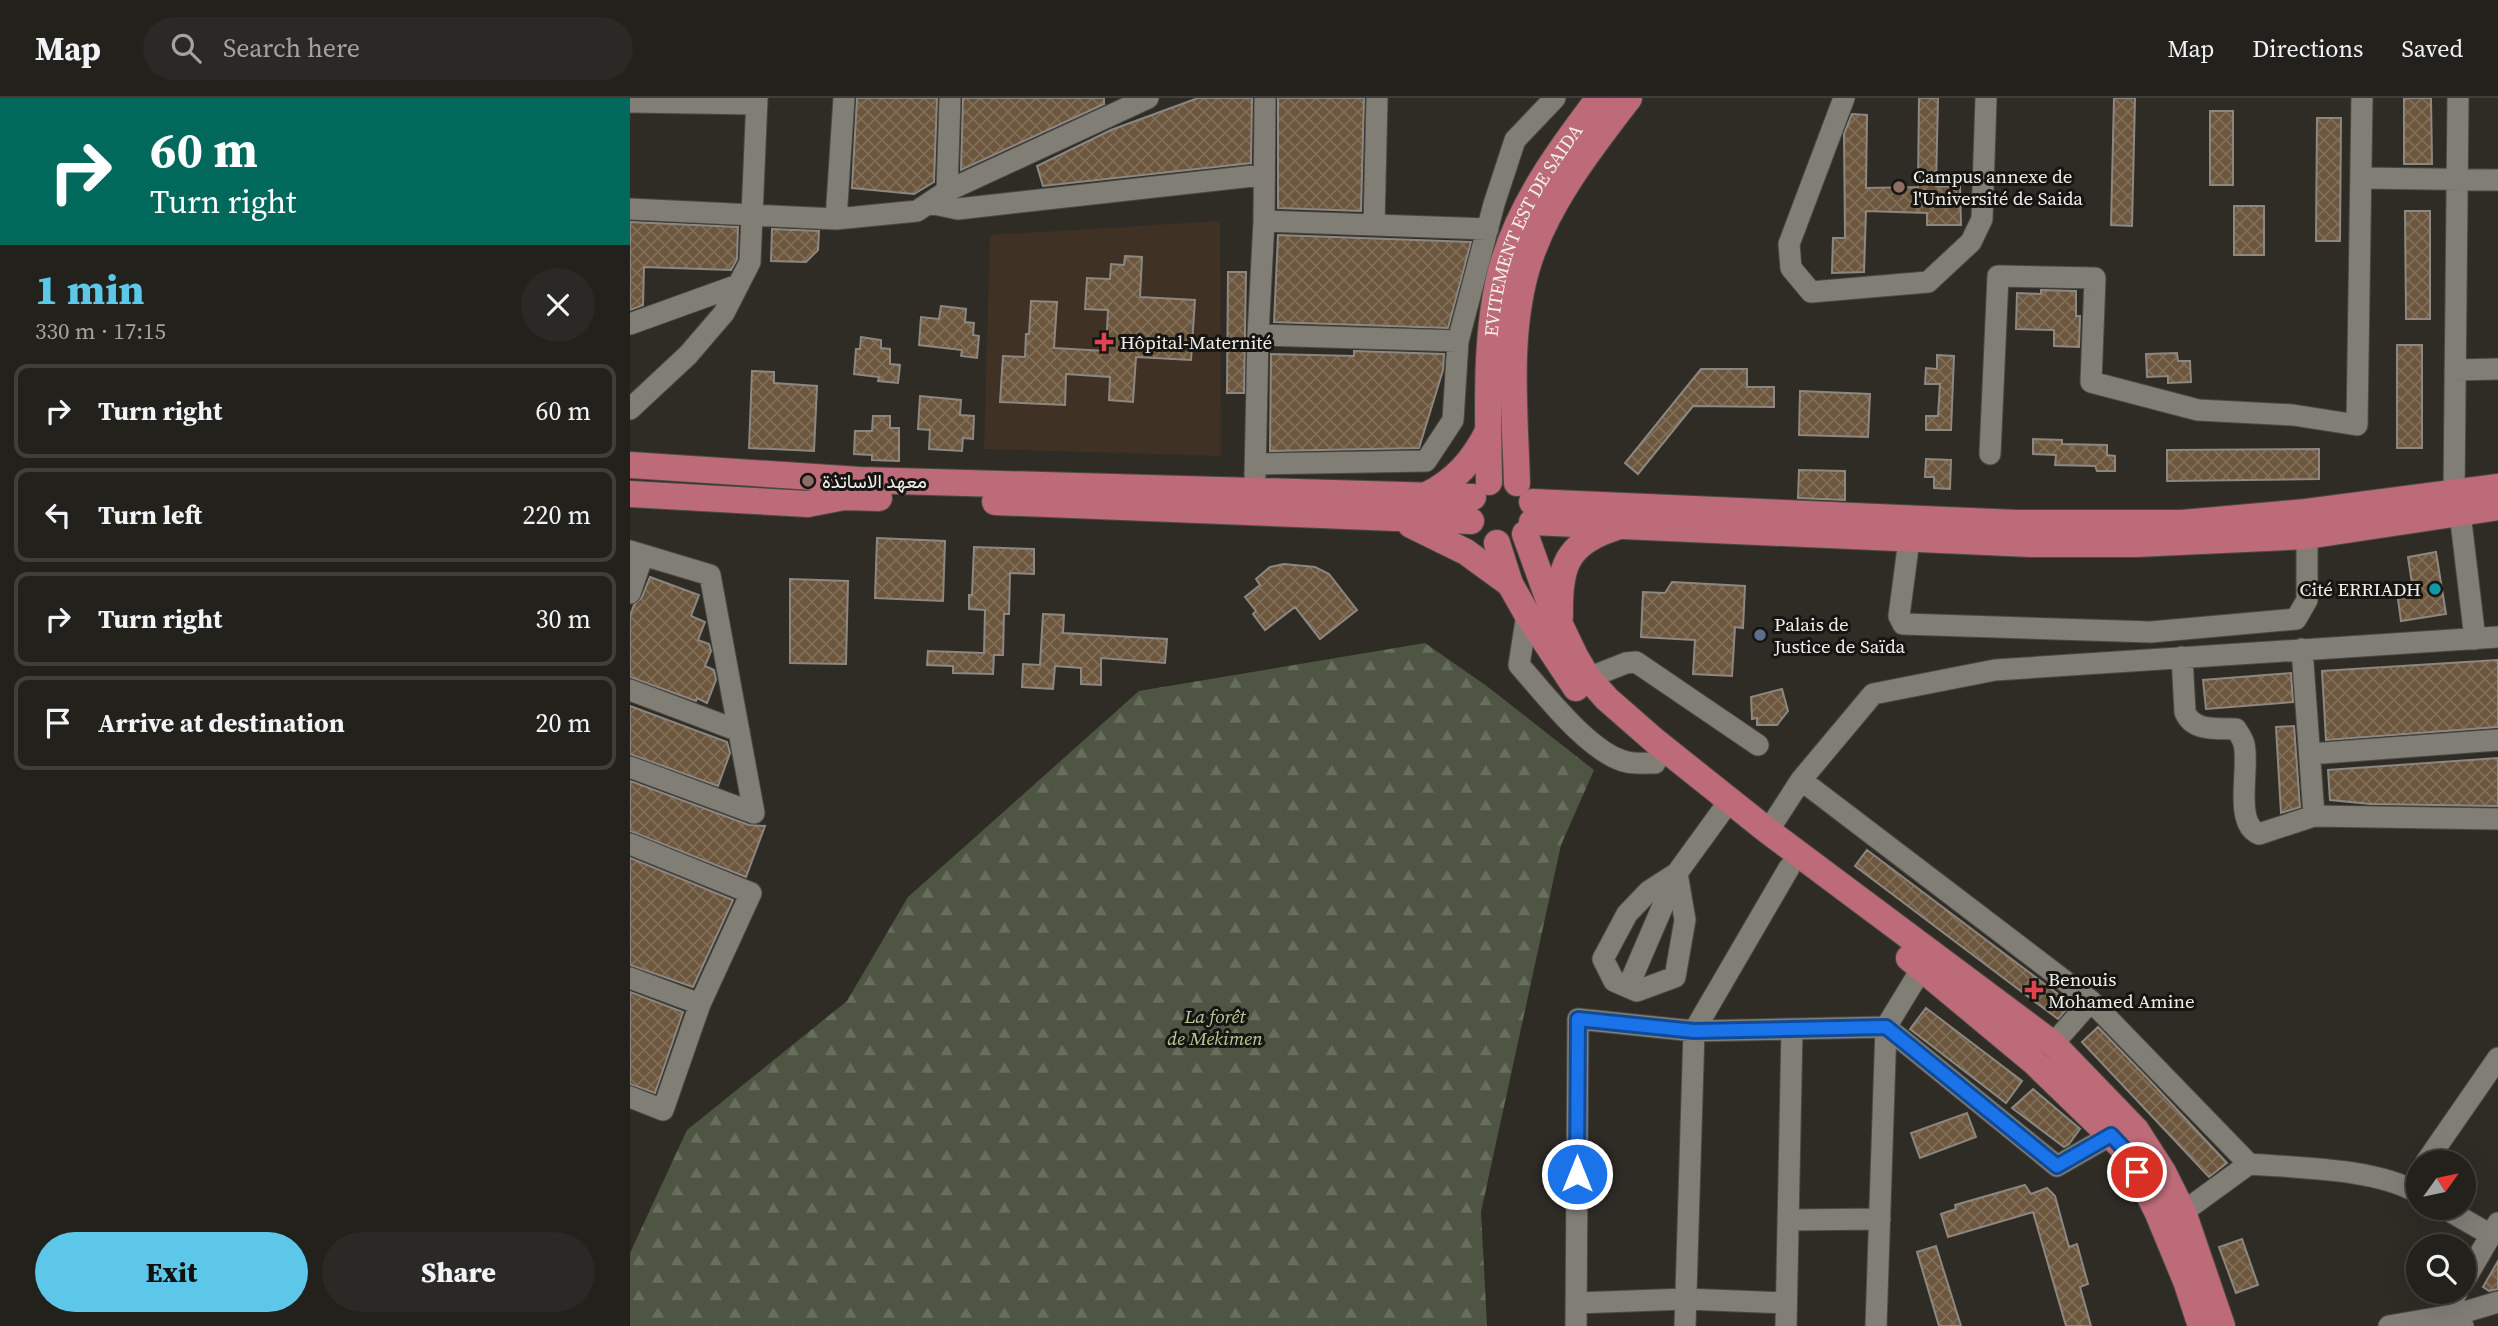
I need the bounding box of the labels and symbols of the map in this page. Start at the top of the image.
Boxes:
street label: EVITEMENT EST DE SAIDA [1478,118,1589,338]
place label: Campus annexe de l'Université de Saida [1913,163,2083,211]
marker: Campus annexe de l'Université de Saida [1891,179,1907,195]
place label: Hôpital-Maternité [1120,329,1272,355]
marker: Hôpital-Maternité [1094,332,1114,352]
place label: معهد الاساتذة [822,468,927,494]
marker: معهد الاساتذة [800,473,816,489]
place label: Cité ERRIADH [2299,576,2421,602]
marker: Cité ERRIADH [2427,581,2443,597]
place label: Palais de Justice de Saïda [1773,611,1906,659]
marker: Palais de Justice de Saïda [1752,627,1768,643]
place label: Benouis Mohamed Amine [2048,966,2195,1014]
marker: Benouis Mohamed Amine [2026,982,2042,998]
park label: La forêt de Mekimen [1167,1003,1263,1051]
position arrow [1540,1137,1614,1211]
pin [2107,1142,2167,1202]
north arrow [2406,1150,2476,1220]

